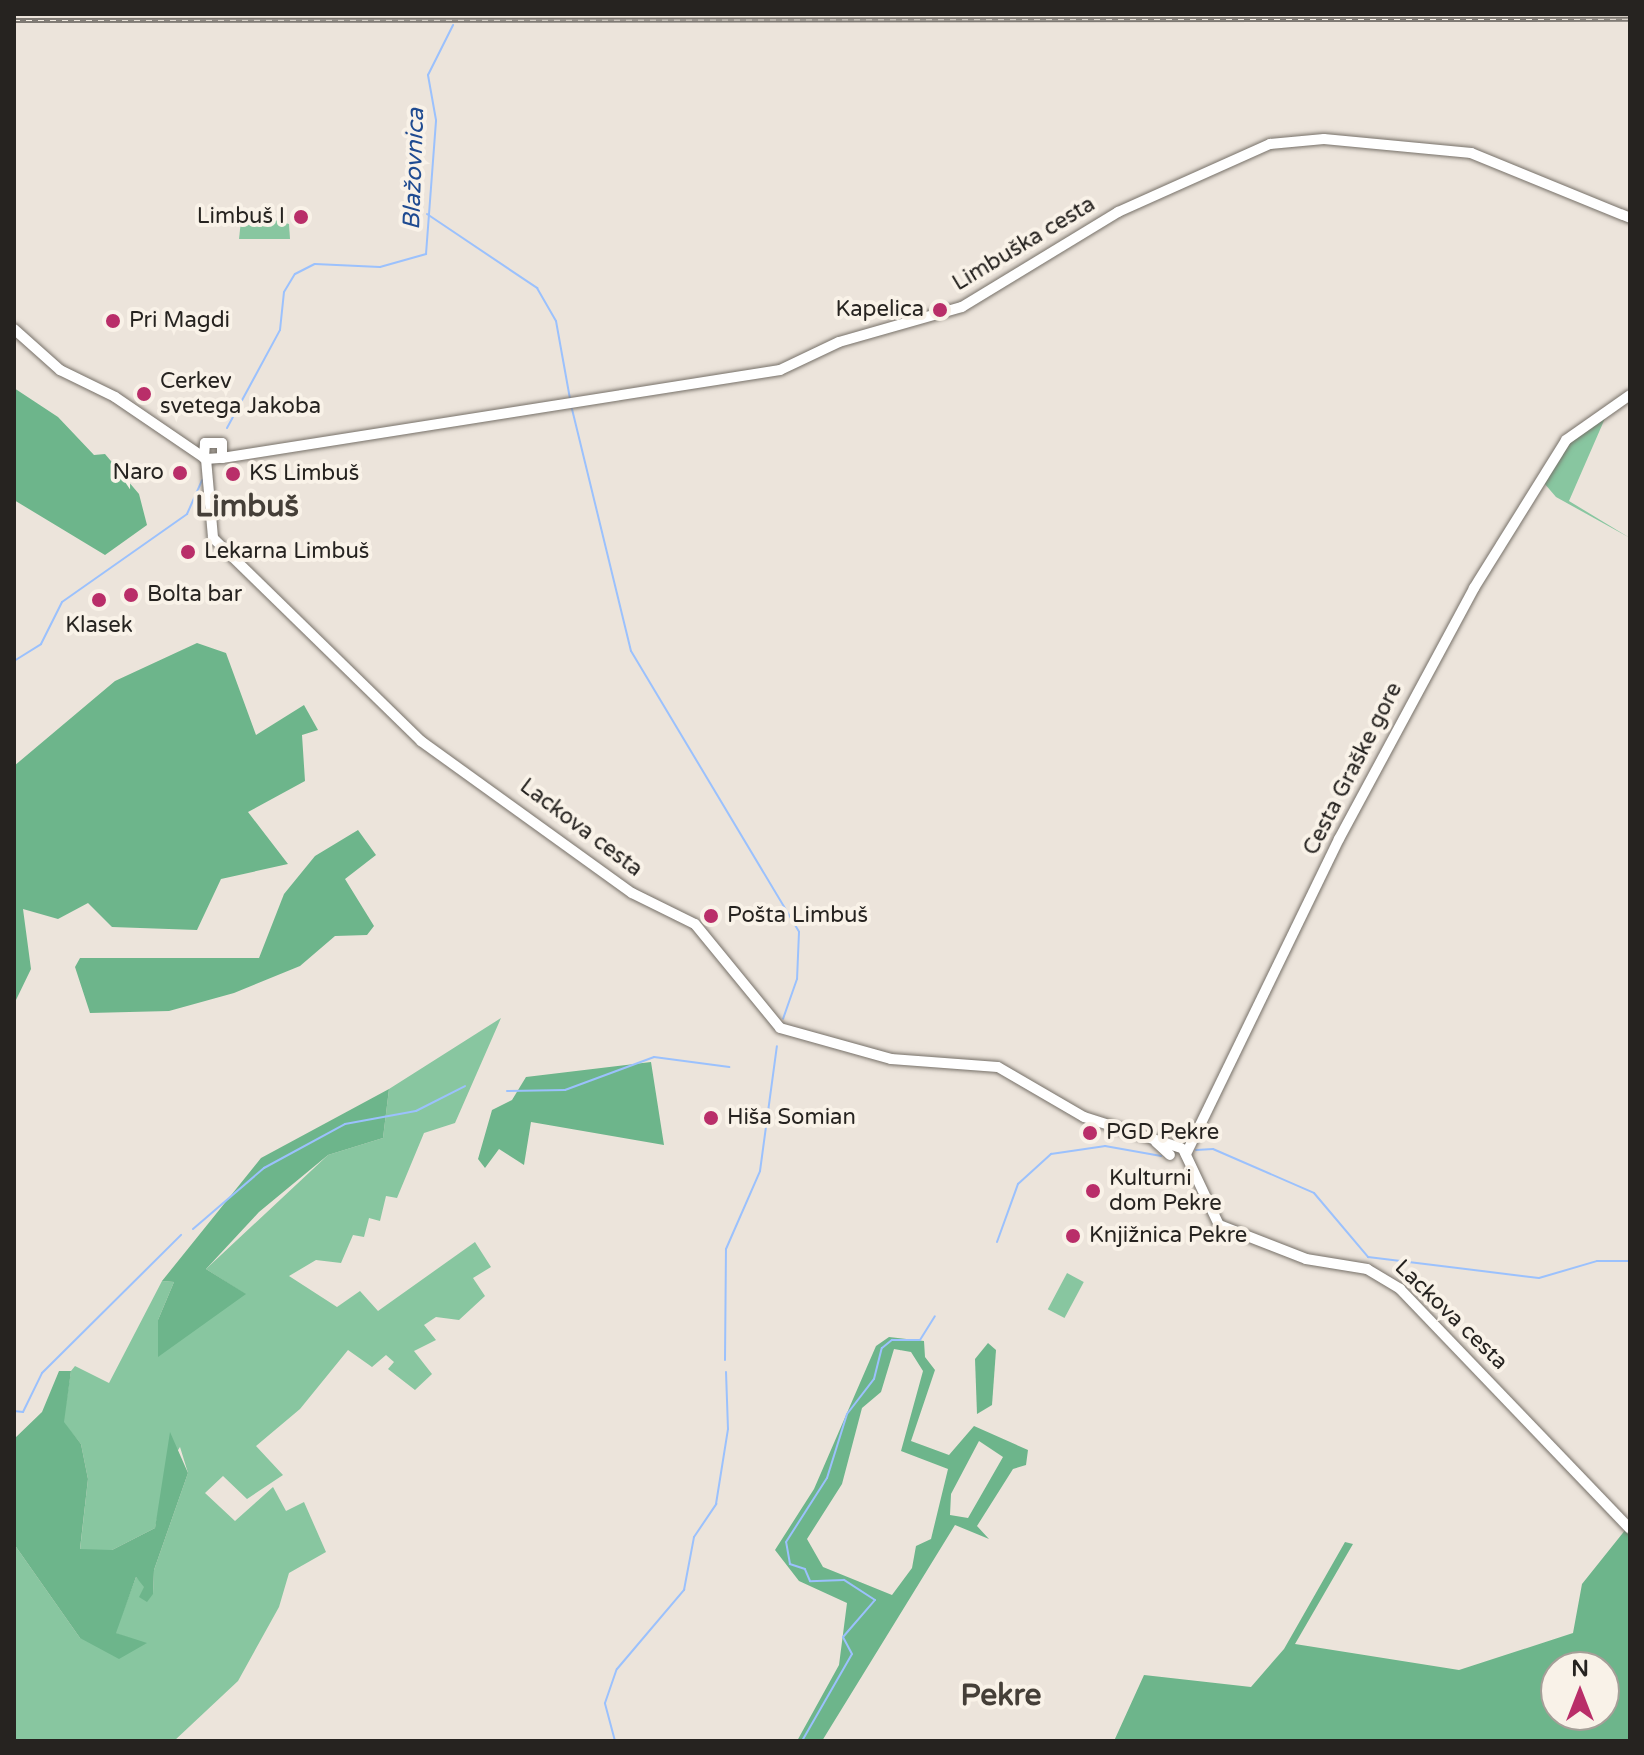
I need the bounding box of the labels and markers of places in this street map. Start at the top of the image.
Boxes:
place label: Limbuš I [197,204,285,230]
marker: Limbuš I [292,208,310,226]
place label: Kapelica [836,297,924,323]
marker: Kapelica [931,301,949,319]
place label: Pri Magdi [129,308,230,334]
marker: Pri Magdi [104,312,122,330]
place label: Cerkev svetega Jakoba [160,368,321,420]
marker: Cerkev svetega Jakoba [135,385,153,403]
place label: Naro [112,460,164,486]
place label: KS Limbuš [249,461,359,487]
marker: Naro [171,464,189,482]
marker: KS Limbuš [224,465,242,483]
place label: Lekarna Limbuš [204,539,369,565]
marker: Lekarna Limbuš [179,543,197,561]
place label: Bolta bar [147,582,242,608]
marker: Bolta bar [122,586,140,604]
marker: Klasek [90,591,108,609]
place label: Klasek [65,613,133,639]
place label: Pošta Limbuš [727,903,868,929]
marker: Pošta Limbuš [702,907,720,925]
place label: Hiša Somian [727,1105,856,1131]
marker: Hiša Somian [702,1109,720,1127]
place label: PGD Pekre [1106,1120,1219,1146]
marker: PGD Pekre [1081,1124,1099,1142]
place label: Kulturni dom Pekre [1109,1165,1222,1216]
marker: Kulturni dom Pekre [1084,1182,1102,1200]
place label: Knjižnica Pekre [1089,1223,1247,1249]
marker: Knjižnica Pekre [1064,1227,1082,1245]

